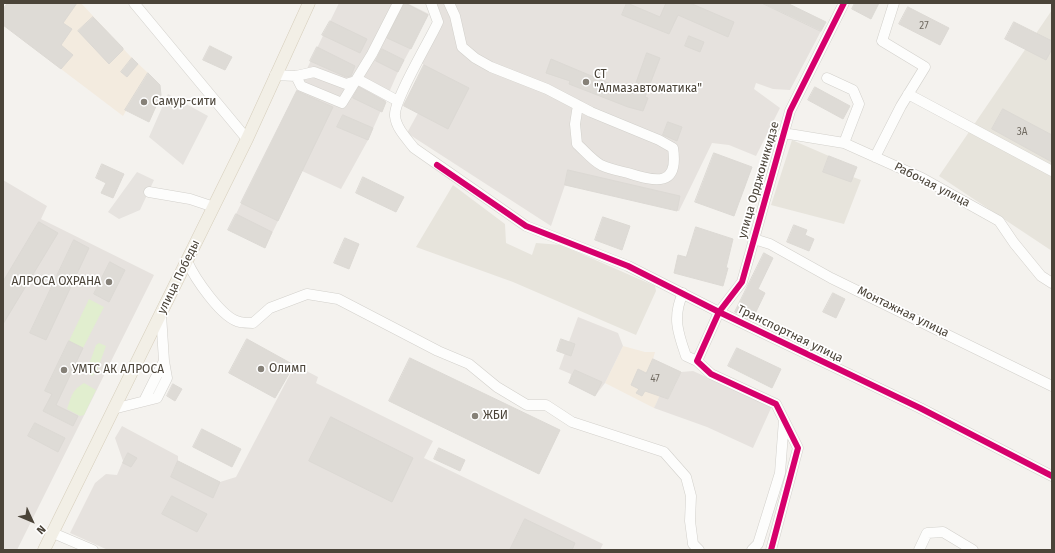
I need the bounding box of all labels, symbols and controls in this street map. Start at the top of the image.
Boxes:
house number: 27 [919,20,929,32]
place label: СТ "Алмазавтоматика" [594,68,702,96]
marker: СТ "Алмазавтоматика" [581,77,591,87]
place label: Самур-сити [152,95,217,109]
marker: Самур-сити [139,97,149,107]
street label: улица Орджоникидзе [735,120,783,240]
house number: 3А [1017,126,1027,138]
street label: Рабочая улица [892,160,972,210]
street label: улица Победы [155,238,203,316]
place label: АЛРОСА ОХРАНА [11,275,101,289]
marker: АЛРОСА ОХРАНА [104,277,114,287]
street label: Монтажная улица [855,284,951,340]
street label: Транспортная улица [735,302,845,366]
place label: Олимп [269,362,306,376]
place label: УМТС АК АЛРОСА [72,363,164,377]
marker: Олимп [256,364,266,374]
marker: УМТС АК АЛРОСА [59,365,69,375]
house number: 47 [650,373,660,385]
place label: ЖБИ [483,409,508,423]
marker: ЖБИ [470,411,480,421]
north arrow [12,501,52,541]
text: N [34,523,48,537]

